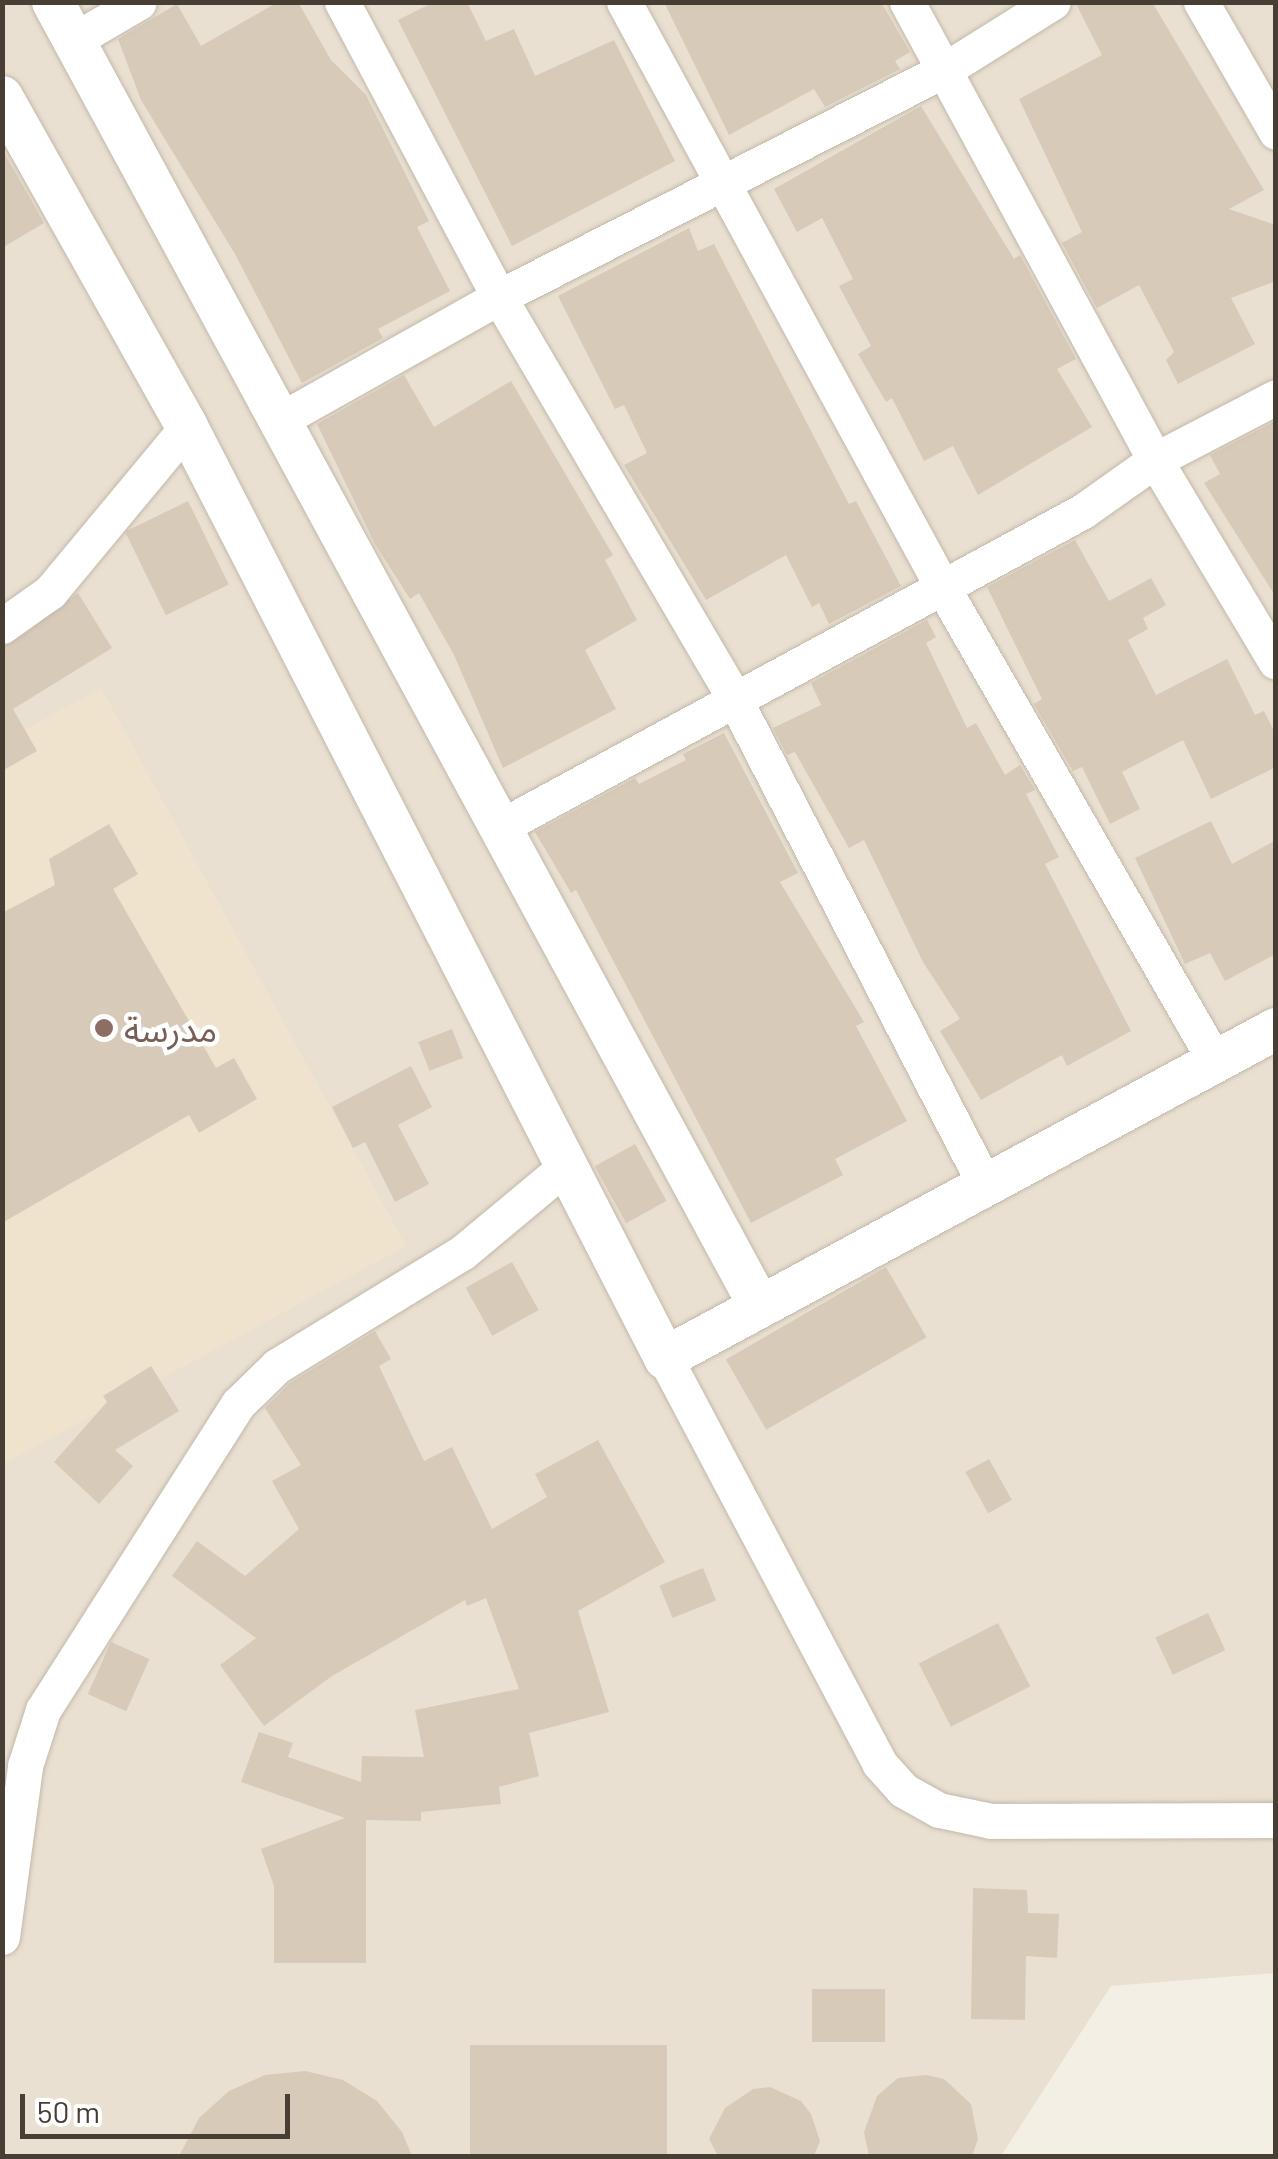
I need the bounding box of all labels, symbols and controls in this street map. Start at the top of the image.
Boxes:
place label: مدرسة [124,1007,217,1049]
marker: مدرسة [93,1017,115,1039]
scale bar [25,2074,295,2136]
text: 50 m [37,2093,100,2129]

